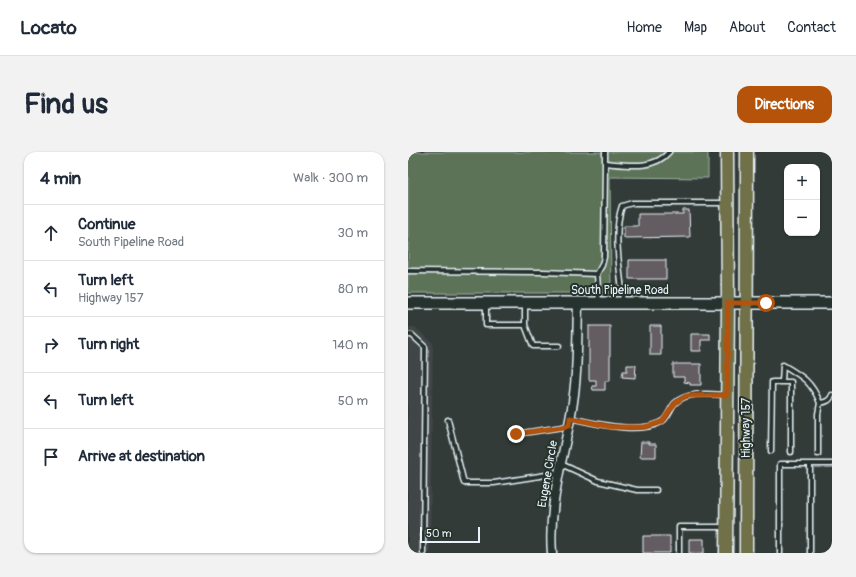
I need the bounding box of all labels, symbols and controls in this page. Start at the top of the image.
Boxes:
text: Locato [20,16,77,40]
text: Home [627,19,662,36]
text: Map [684,19,707,36]
text: About [729,19,765,36]
text: Contact [787,19,836,36]
button: Directions [737,86,832,123]
text: Find us [24,87,108,122]
map controls [784,164,820,236]
button: + [784,164,820,200]
text: 4 min [40,168,81,189]
text: Walk · 300 m [293,170,368,186]
button: − [784,200,820,236]
text: Continue [78,215,136,234]
icon: ahead [40,222,62,244]
text: 30 m [338,225,368,241]
text: South Pipeline Road [78,234,184,250]
text: Turn left [78,271,134,290]
icon: left [40,278,62,300]
text: 80 m [338,281,368,297]
street label: South Pipeline Road [571,283,669,298]
text: Highway 157 [78,290,144,306]
route start [757,294,775,312]
icon: right [40,334,62,356]
text: Turn right [78,335,139,354]
text: 140 m [332,337,368,353]
icon: left [40,390,62,412]
text: Turn left [78,391,134,410]
text: 50 m [338,393,368,409]
street label: Highway 157 [739,397,754,458]
route end [507,425,525,443]
street label: Eugene Circle [535,439,561,509]
icon: arrive [40,446,62,468]
text: Arrive at destination [78,447,205,466]
scale bar [420,525,480,544]
text: 50 m [426,527,452,540]

